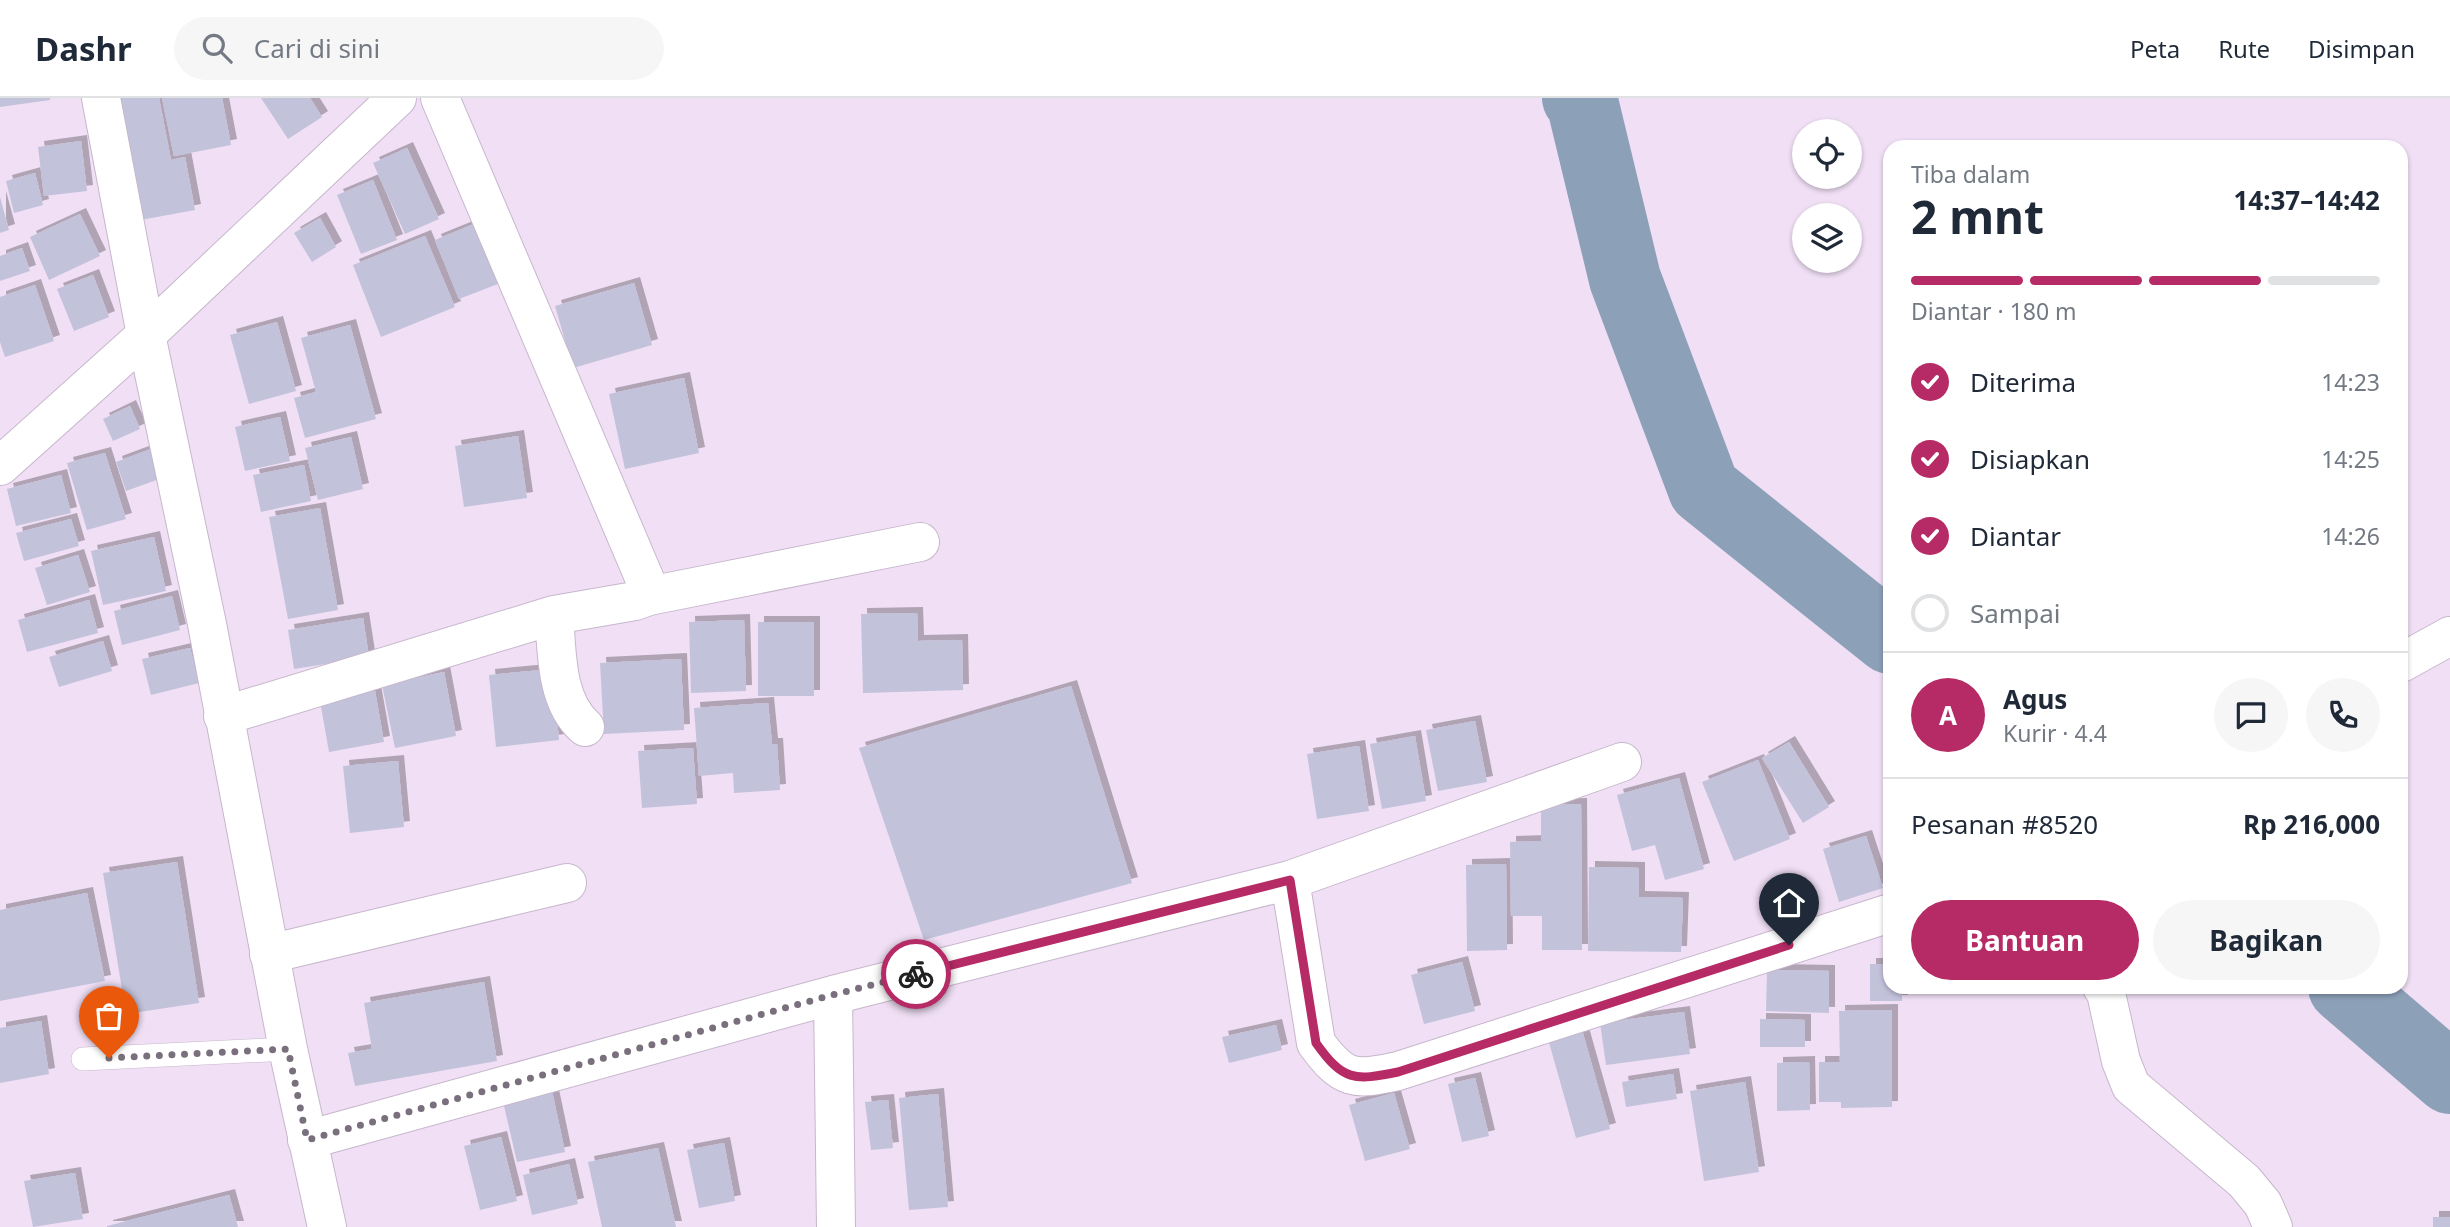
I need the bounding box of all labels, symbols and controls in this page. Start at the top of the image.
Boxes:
search box [174,17,664,80]
text: Dashr [35,26,132,71]
icon: search [198,29,236,67]
text: Cari di sini [254,30,380,66]
text: Peta [2130,32,2180,65]
text: Rute [2218,32,2270,65]
text: Disimpan [2308,32,2415,65]
map controls [1792,119,1862,273]
button: locate [1792,119,1862,189]
text: Tiba dalam [1911,158,2030,190]
text: 14:37–14:42 [2233,182,2380,218]
text: 2 mnt [1911,185,2044,247]
button: layers [1792,203,1862,273]
text: Diantar · 180 m [1911,295,2077,327]
icon: check [1911,363,1949,401]
text: Diterima [1970,364,2076,400]
text: 14:23 [2321,366,2380,398]
icon: check [1911,440,1949,478]
text: Disiapkan [1970,441,2090,477]
text: 14:25 [2321,443,2380,475]
icon: check [1911,517,1949,555]
text: Diantar [1970,518,2061,554]
text: 14:26 [2321,520,2380,552]
text: Sampai [1970,595,2060,631]
button: chat [2214,678,2288,752]
button: phone [2306,678,2380,752]
text: Agus [2003,681,2067,717]
text: A [1939,697,1957,733]
text: Kurir · 4.4 [2003,717,2107,749]
text: Pesanan #8520 [1911,806,2098,842]
text: Rp 216,000 [2243,806,2380,842]
pin [1759,873,1819,945]
icon: home [1770,884,1808,922]
button: Bantuan [1911,900,2139,980]
button: Bagikan [2153,900,2380,980]
courier [881,939,951,1009]
icon: bike [897,955,935,993]
pin [79,986,139,1058]
icon: bag [90,997,128,1035]

